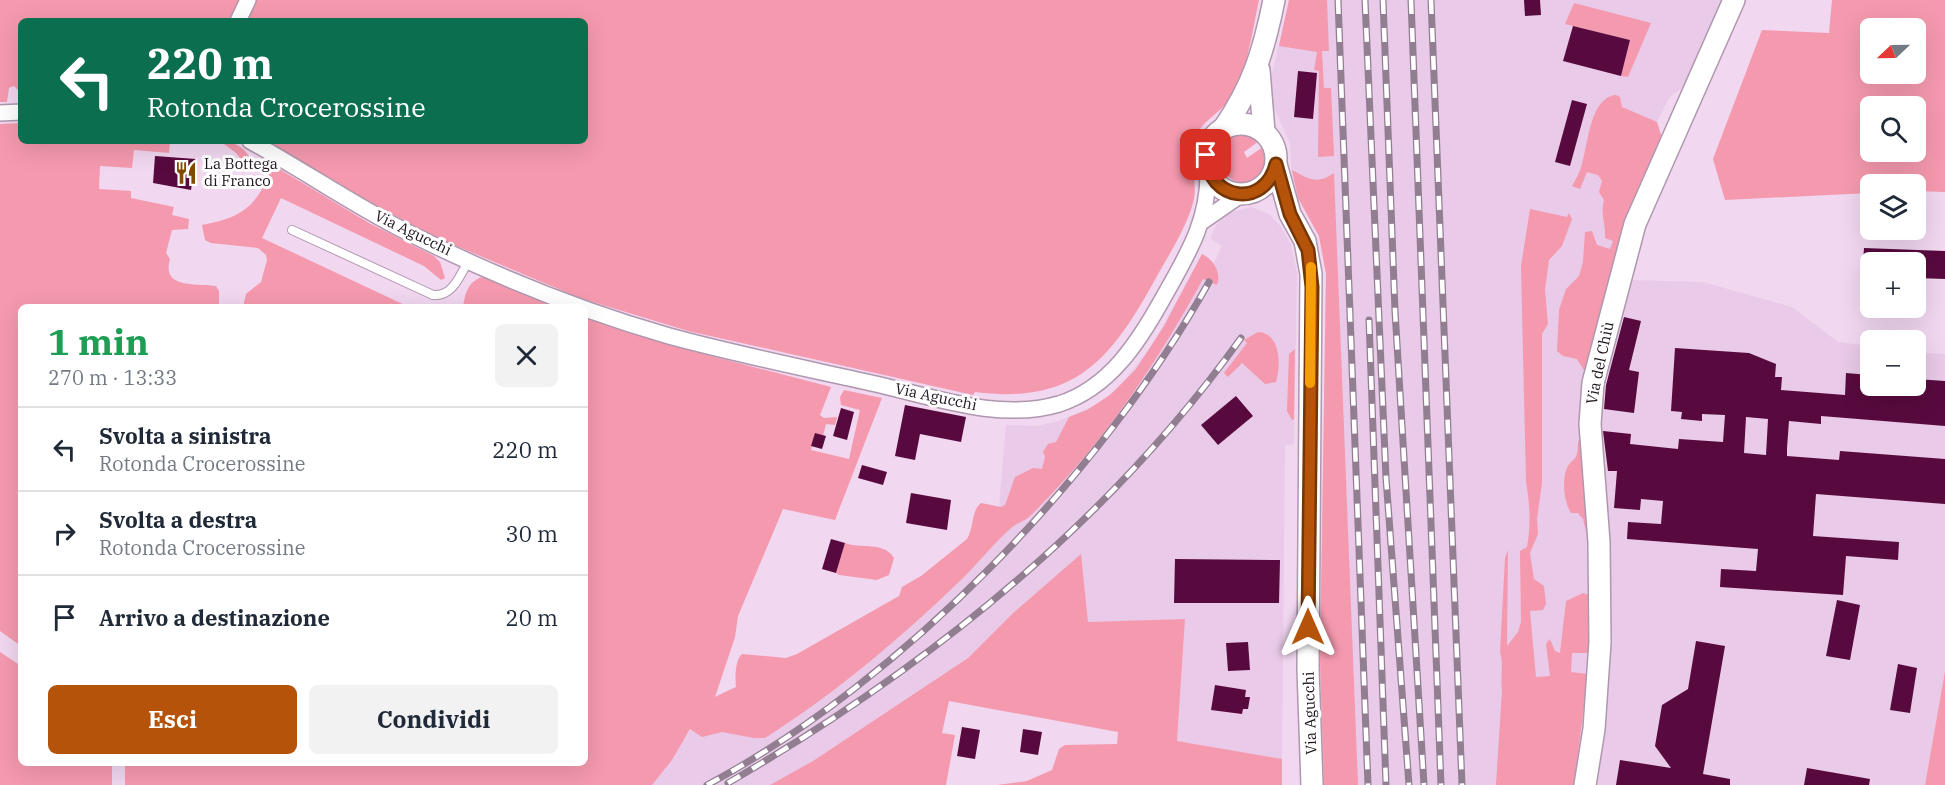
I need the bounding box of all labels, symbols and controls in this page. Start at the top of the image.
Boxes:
north arrow [1860,18,1926,84]
map controls [1860,18,1926,396]
text: 220 m [147,36,273,91]
icon: left [48,42,126,120]
text: Rotonda Crocerossine [147,89,426,124]
button: search [1860,96,1926,162]
pin [1180,129,1231,180]
icon: arrive [1189,138,1222,171]
place label: La Bottega di Franco [204,154,278,190]
restaurant icon: La Bottega di Franco [173,160,199,186]
button: layers [1860,174,1926,240]
street label: Via Agucchi [372,206,455,259]
button: + [1860,252,1926,318]
text: 1 min [48,318,149,365]
street label: Via del Chiù [1581,320,1618,406]
button: close [495,324,558,387]
button: − [1860,330,1926,396]
text: 270 m · 13:33 [48,364,177,391]
street label: Via Agucchi [893,379,979,415]
text: Svolta a sinistra [99,421,272,450]
icon: left [48,433,81,466]
text: 220 m [492,435,558,464]
text: Rotonda Crocerossine [99,450,305,477]
text: Svolta a destra [99,505,257,534]
icon: right [48,517,81,550]
text: 30 m [506,519,558,548]
text: Rotonda Crocerossine [99,534,305,561]
position arrow [1276,595,1340,659]
icon: arrive [48,601,81,634]
text: Arrivo a destinazione [99,603,330,632]
text: 20 m [506,603,558,632]
street label: Via Agucchi [1299,671,1320,755]
button: Esci [48,685,297,754]
button: Condividi [309,685,558,754]

